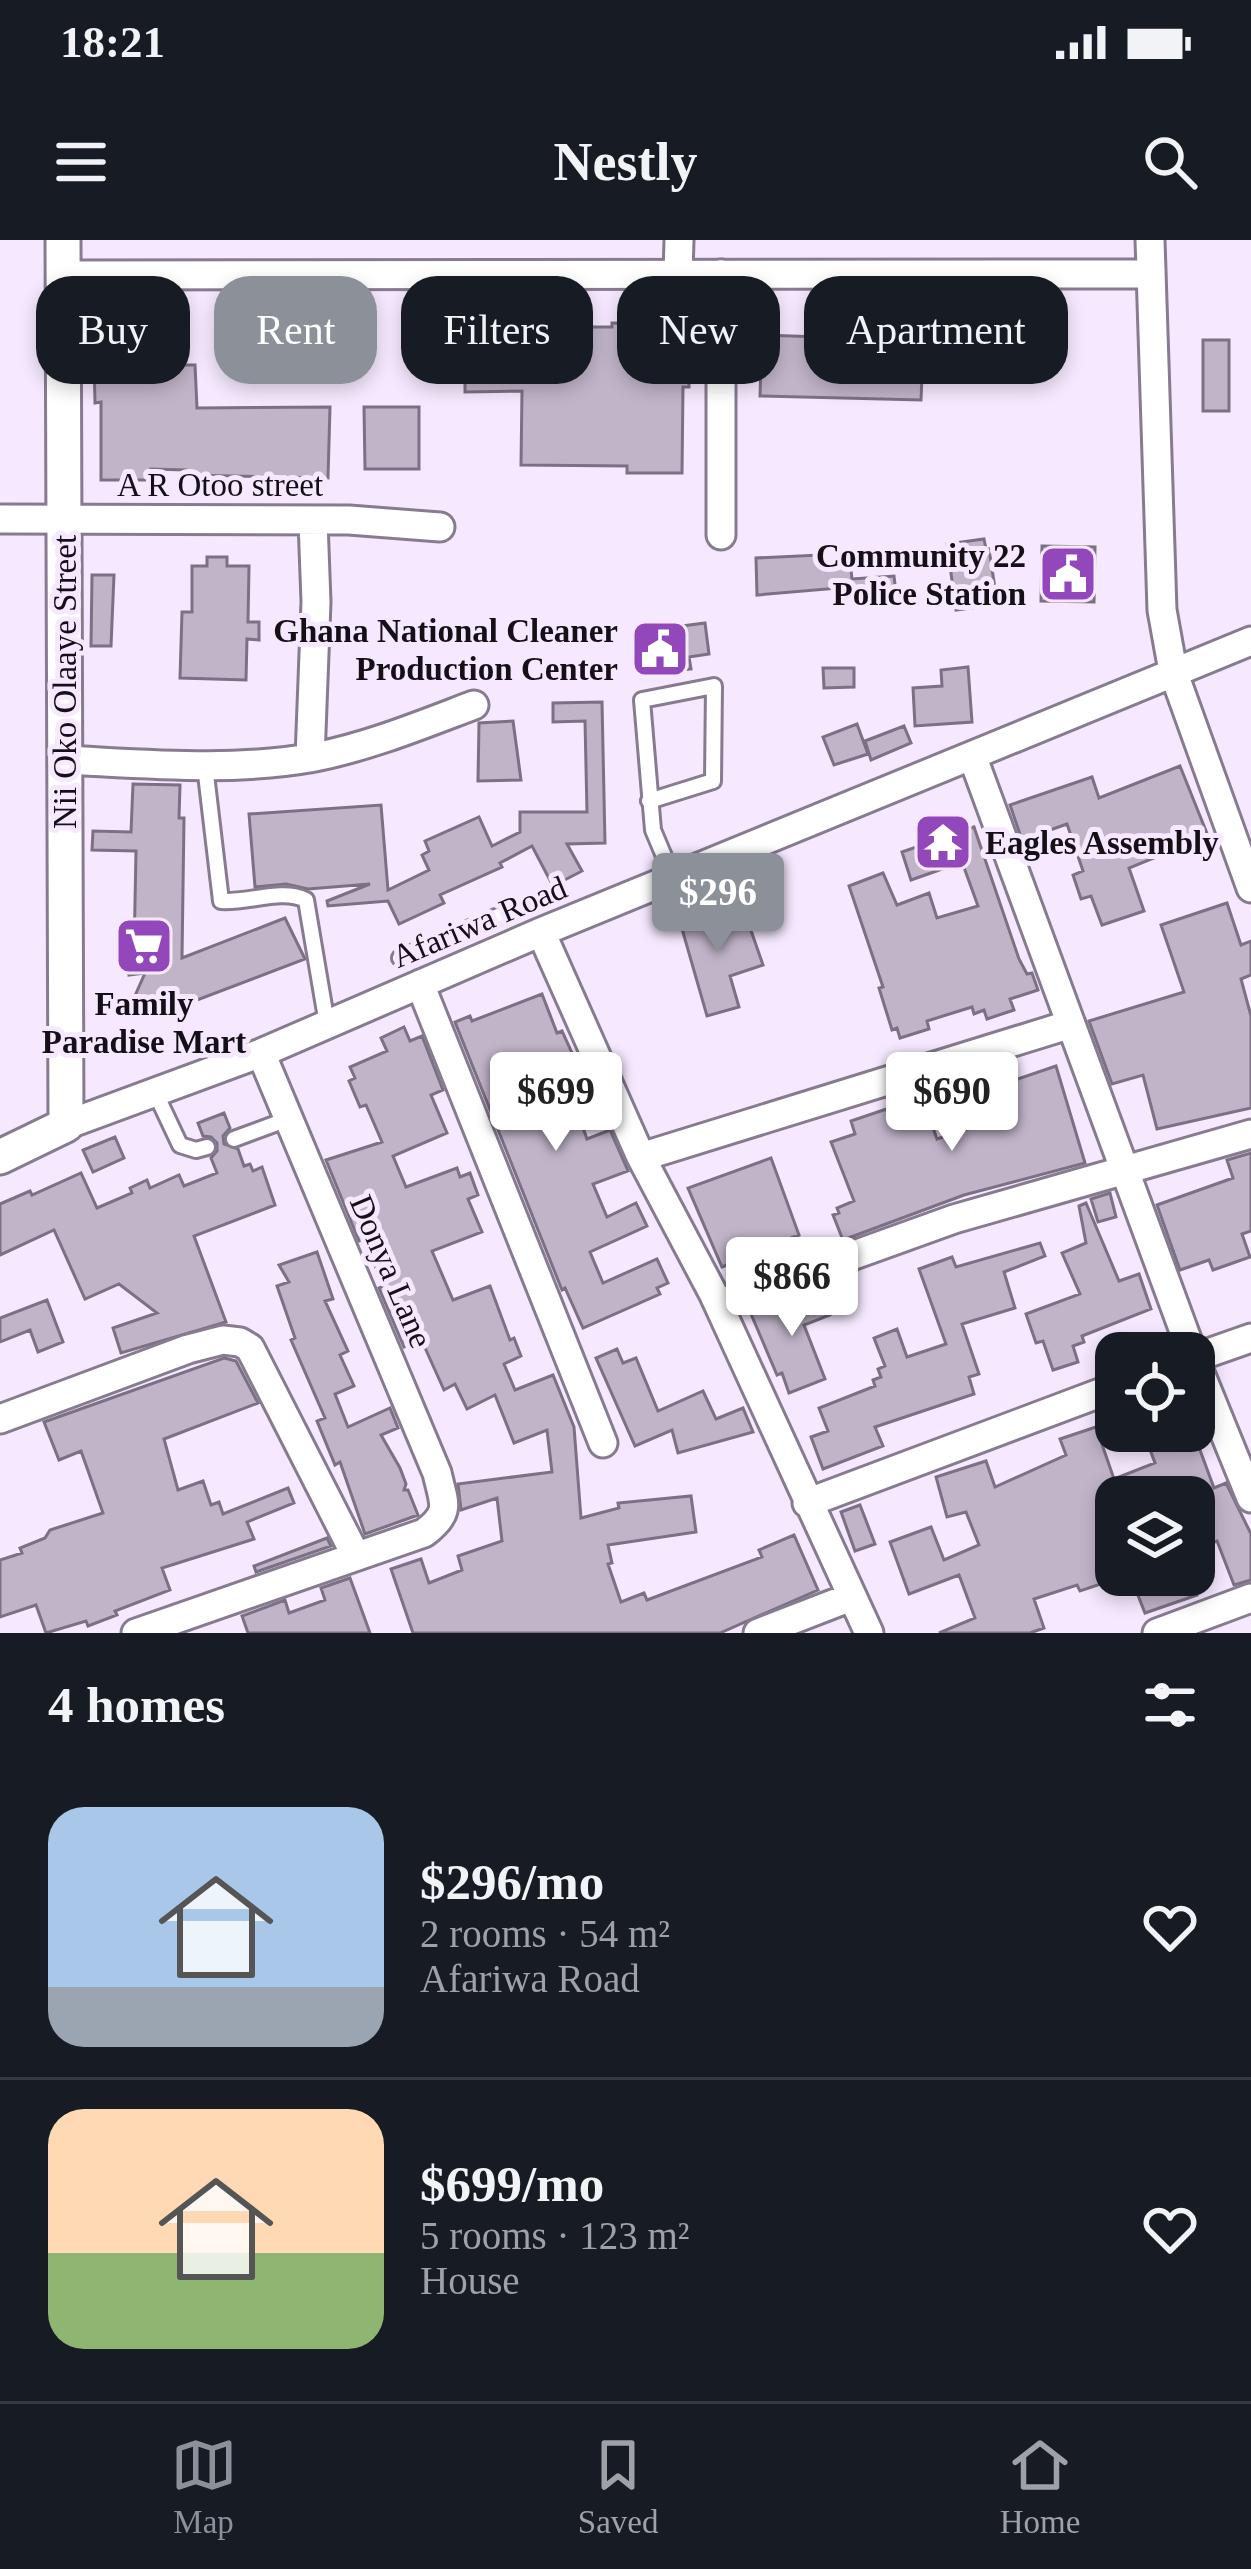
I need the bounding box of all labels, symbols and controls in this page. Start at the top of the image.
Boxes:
text: 18:21 [60,17,165,67]
icon: menu [48,129,114,195]
icon: search [1137,129,1203,195]
text: Nestly [554,132,697,192]
chip: Buy [36,276,190,384]
chip: Rent [214,276,377,384]
chip: Filters [401,276,593,384]
chip: New [617,276,780,384]
chip: Apartment [804,276,1068,384]
street label: A R Otoo street [117,467,323,503]
street label: Nii Oko Olaaye Street [47,535,83,829]
place label: Community 22 Police Station [816,538,1026,612]
public building icon: Community 22 Police Station [1037,543,1099,605]
place label: Ghana National Cleaner Production Center [273,613,618,687]
public building icon: Ghana National Cleaner Production Center [629,618,691,680]
temple icon: Eagles Assembly [912,811,974,873]
place label: Eagles Assembly [985,825,1219,861]
pin: $296 [647,853,789,955]
street label: Afariwa Road [387,869,572,975]
text: $296 [679,870,757,913]
supermarket icon: Family Paradise Mart [113,915,175,977]
place label: Family Paradise Mart [42,986,246,1060]
pin: $699 [485,1052,627,1154]
pin: $690 [881,1052,1023,1154]
text: $699 [517,1069,595,1112]
text: $690 [913,1069,991,1112]
street label: Donya Lane [343,1190,439,1353]
pin: $866 [721,1237,863,1339]
text: $866 [753,1254,831,1297]
map controls [1095,1332,1215,1596]
button: locate [1095,1332,1215,1452]
button: layers [1095,1476,1215,1596]
icon: filters [1137,1672,1203,1738]
text: 4 homes [48,1677,225,1733]
text: $296/mo [420,1854,604,1910]
icon: home [144,1855,288,1999]
icon: heart [1137,1894,1203,1960]
text: 2 rooms · 54 m² [420,1912,670,1955]
text: Afariwa Road [420,1957,640,2000]
text: $699/mo [420,2156,604,2212]
icon: home [144,2157,288,2301]
icon: heart [1137,2196,1203,2262]
text: 5 rooms · 123 m² [420,2214,690,2257]
text: House [420,2259,520,2302]
tab: Map [171,2432,237,2541]
tab: Saved [578,2432,658,2541]
tab: Home [1000,2432,1080,2541]

